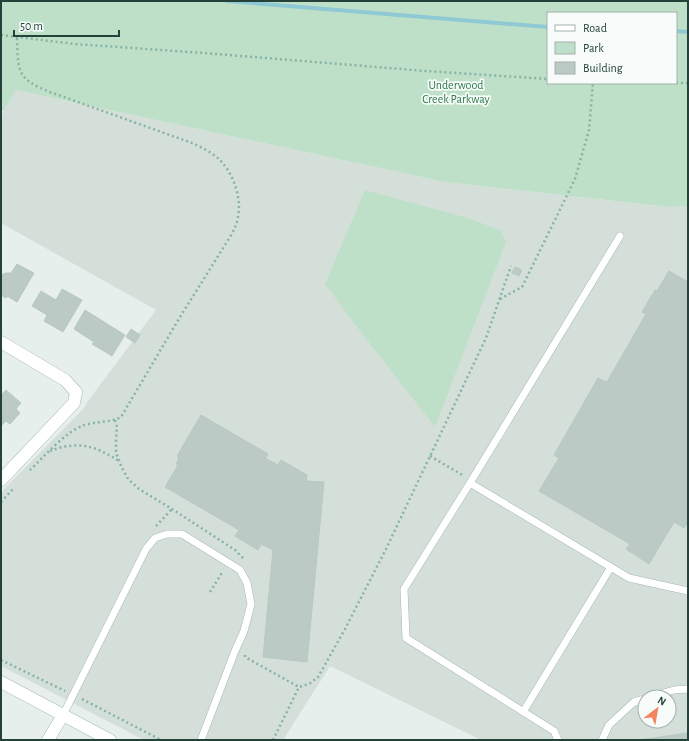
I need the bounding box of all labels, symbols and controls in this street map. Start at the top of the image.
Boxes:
scale bar [14,12,119,38]
legend [547,12,677,84]
text: 50 m [20,20,43,32]
text: Road [583,22,607,34]
text: Park [583,42,604,54]
text: Building [583,62,623,74]
park label: Underwood Creek Parkway [422,79,490,106]
north arrow [637,689,677,729]
text: N [656,694,668,708]

